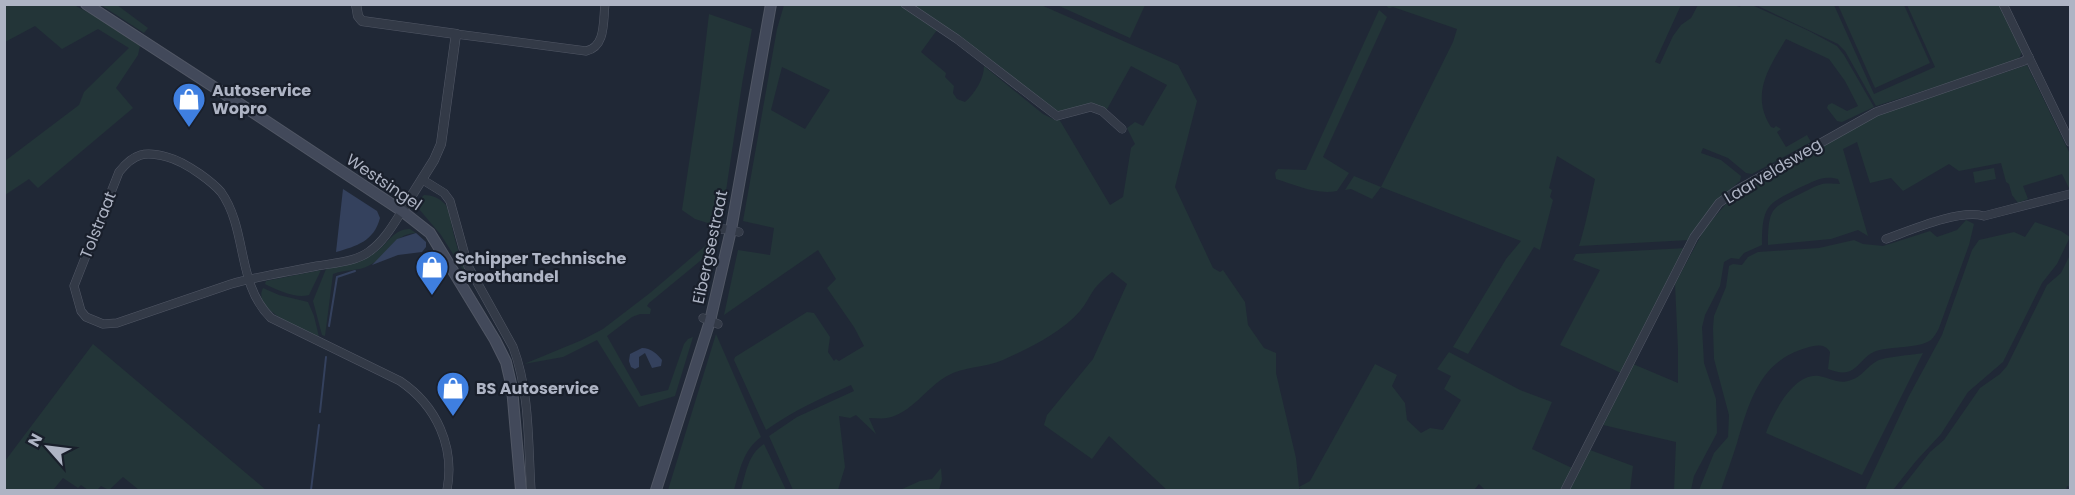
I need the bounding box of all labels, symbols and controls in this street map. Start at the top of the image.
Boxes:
place label: Autoservice Wopro [212,79,311,120]
shop icon: Autoservice Wopro [171,81,207,128]
street label: Laarveldsweg [1720,133,1826,209]
street label: Westsingel [342,148,426,216]
street label: Tolstraat [74,188,122,262]
street label: Eibergsestraat [687,188,733,306]
place label: Schipper Technische Groothandel [455,247,627,288]
shop icon: Schipper Technische Groothandel [414,249,450,296]
shop icon: BS Autoservice [435,370,471,417]
place label: BS Autoservice [476,377,599,400]
north arrow [18,417,78,477]
text: N [22,429,48,451]

